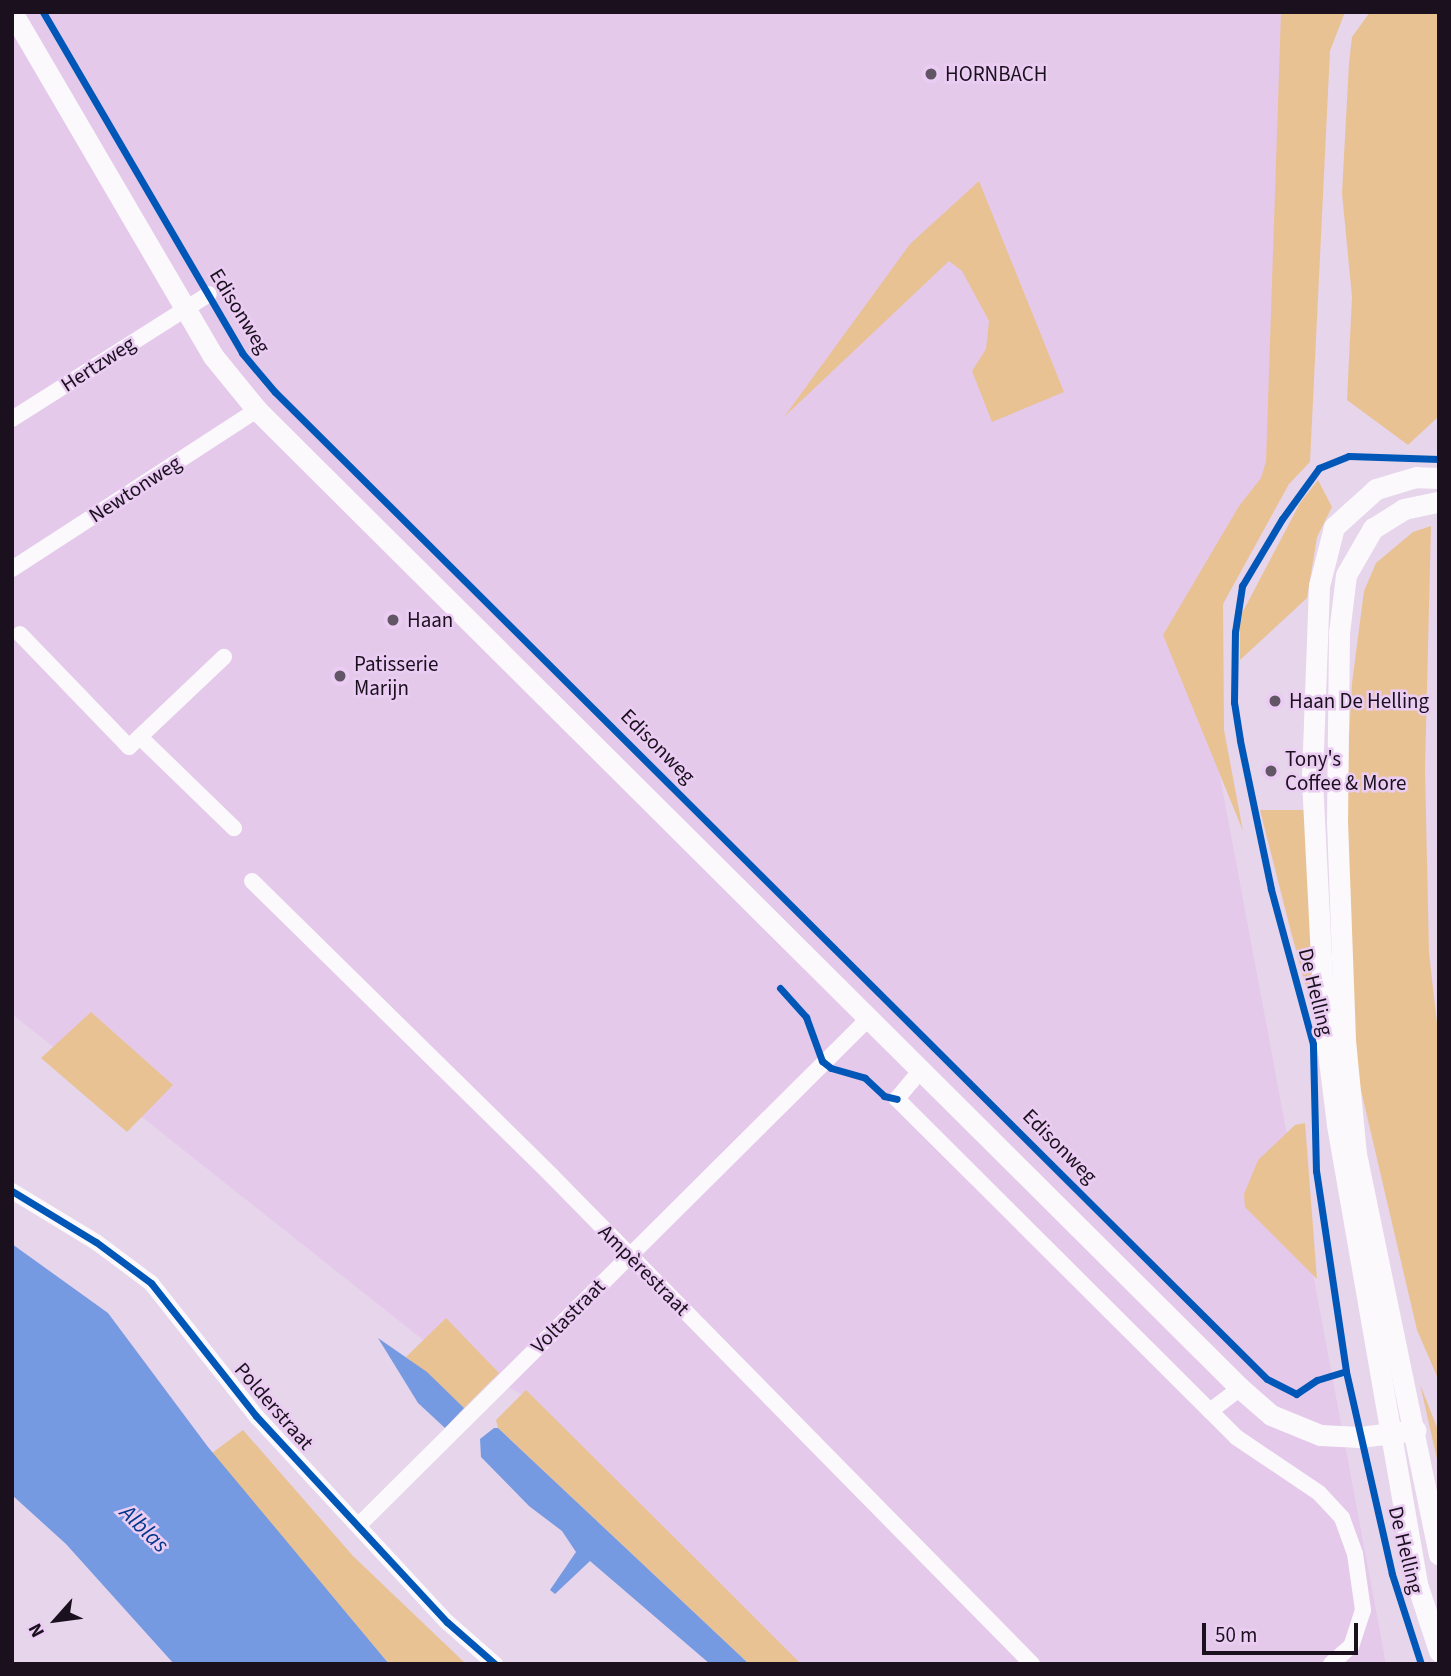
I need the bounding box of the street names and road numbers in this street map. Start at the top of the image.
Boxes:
street label: Edisonweg [204,264,276,358]
street label: Hertzweg [56,331,140,397]
street label: Newtonweg [84,450,186,528]
street label: Edisonweg [615,703,701,789]
street label: De Helling [1293,945,1339,1039]
street label: Edisonweg [1017,1103,1103,1189]
street label: Ampèrestraat [593,1219,695,1321]
street label: Voltastraat [526,1274,610,1358]
street label: Polderstraat [229,1357,319,1455]
street label: De Helling [1383,1503,1429,1597]

